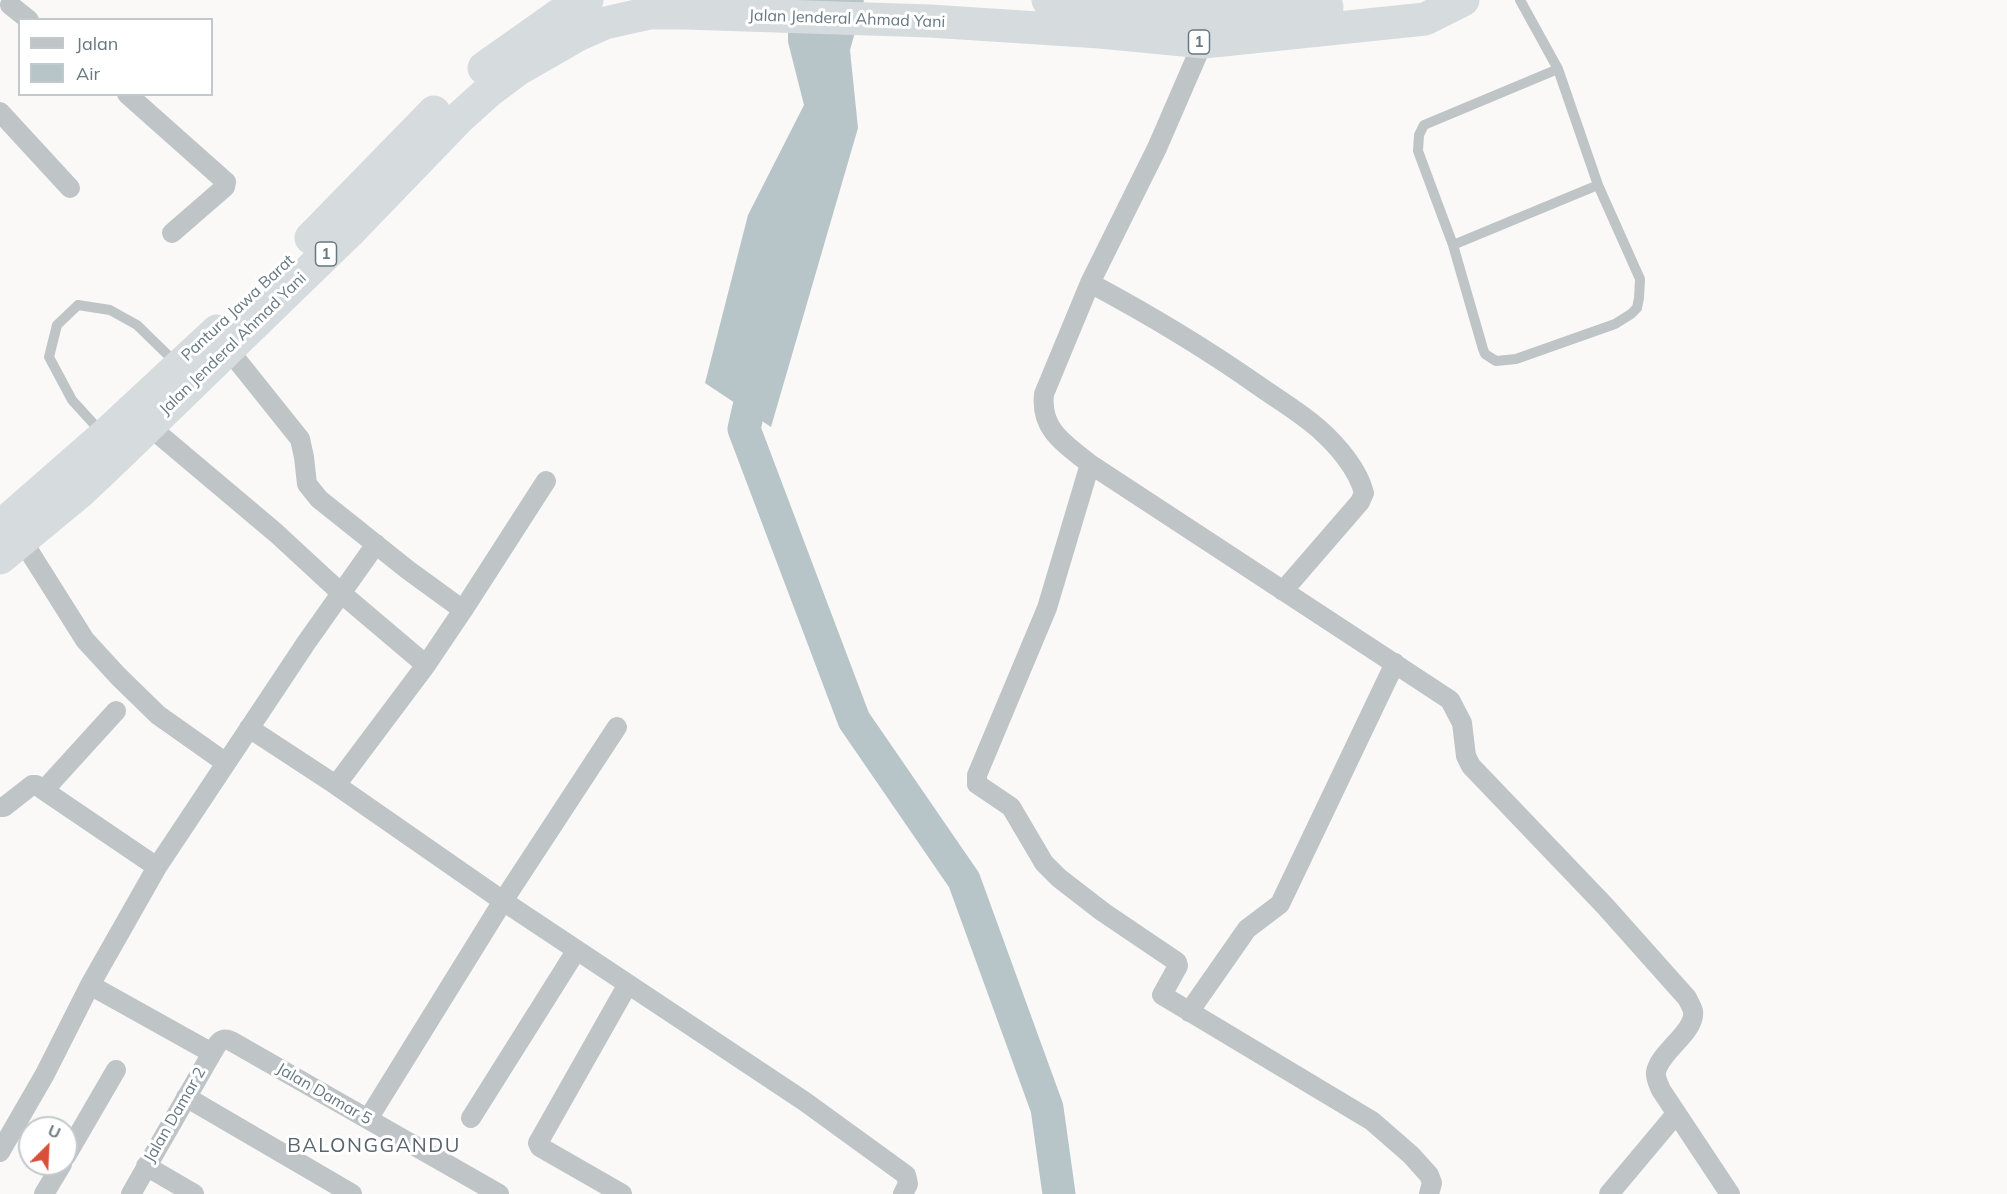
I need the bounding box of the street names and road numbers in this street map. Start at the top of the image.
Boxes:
street label: Jalan Jenderal Ahmad Yani [748,6,946,32]
road number: 1 [1188,30,1210,54]
road number: 1 [316,242,336,266]
street label: Pantura Jawa Barat [178,251,298,365]
street label: Jalan Jenderal Ahmad Yani [156,269,310,419]
street label: Jalan Damar 5 [273,1059,375,1129]
street label: Jalan Damar 2 [140,1064,210,1166]

